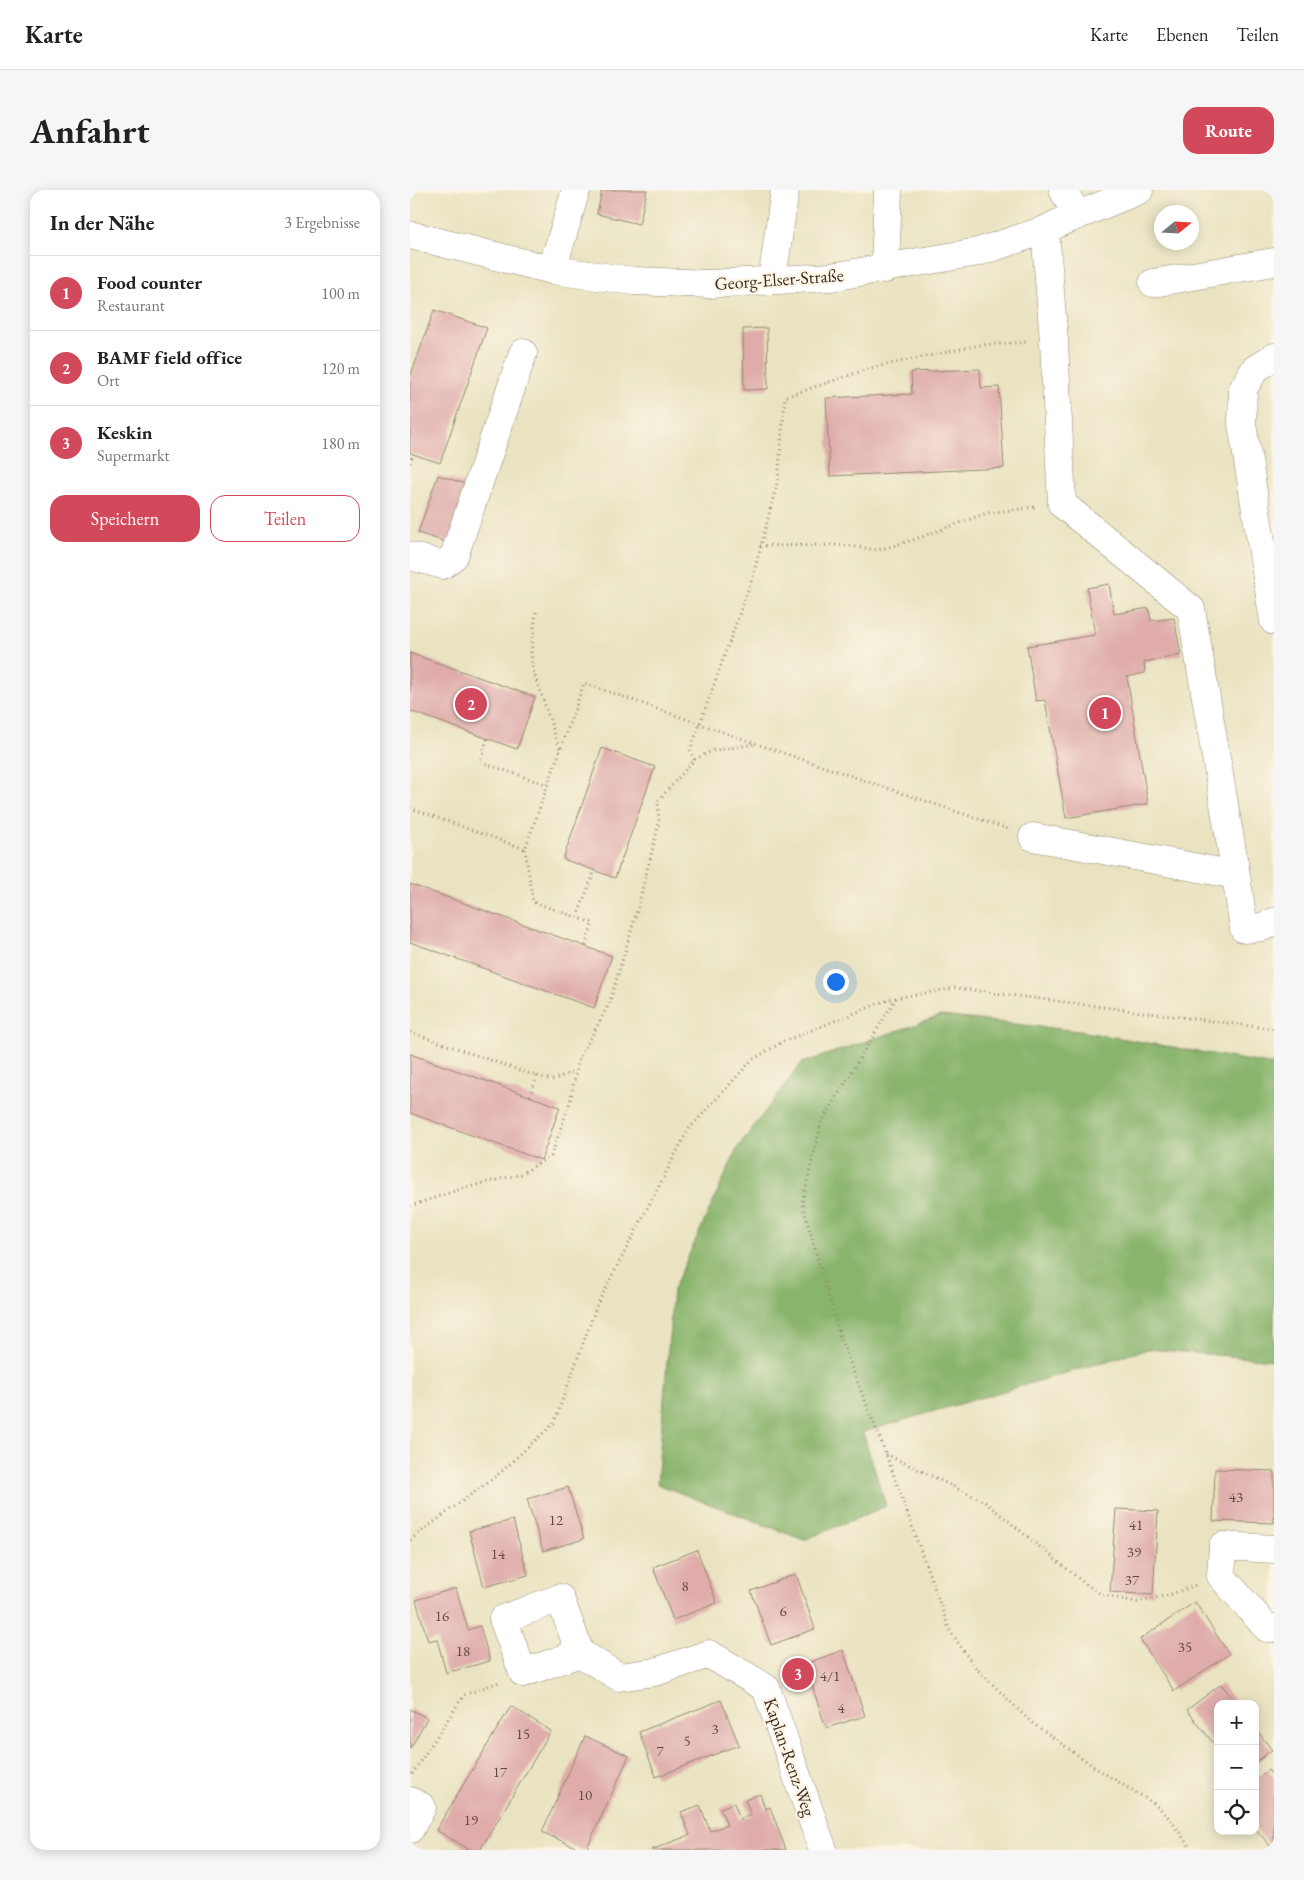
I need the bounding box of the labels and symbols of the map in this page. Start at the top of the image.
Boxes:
north arrow [1154,205,1199,250]
street label: Georg-Elser-Straße [714,263,844,295]
pin: 2 [455,685,487,723]
pin: 1 [1089,694,1121,732]
your location [823,969,849,995]
house number: 43 [1229,1487,1243,1506]
house number: 12 [549,1510,564,1529]
house number: 41 [1129,1515,1143,1534]
house number: 39 [1127,1542,1141,1561]
house number: 14 [491,1544,506,1563]
house number: 37 [1125,1570,1140,1589]
house number: 8 [681,1576,689,1595]
house number: 6 [779,1601,787,1620]
house number: 16 [435,1606,449,1625]
house number: 35 [1178,1637,1192,1656]
house number: 18 [456,1641,470,1660]
pin: 3 [782,1655,814,1693]
house number: 4/1 [820,1666,840,1685]
street label: Kaplan-Renz-Weg [759,1695,821,1819]
house number: 4 [837,1698,845,1717]
house number: 3 [711,1719,719,1738]
house number: 15 [516,1724,530,1743]
house number: 5 [683,1731,691,1750]
house number: 7 [656,1741,664,1760]
house number: 17 [493,1762,508,1781]
house number: 10 [578,1785,592,1804]
house number: 19 [464,1810,478,1829]

